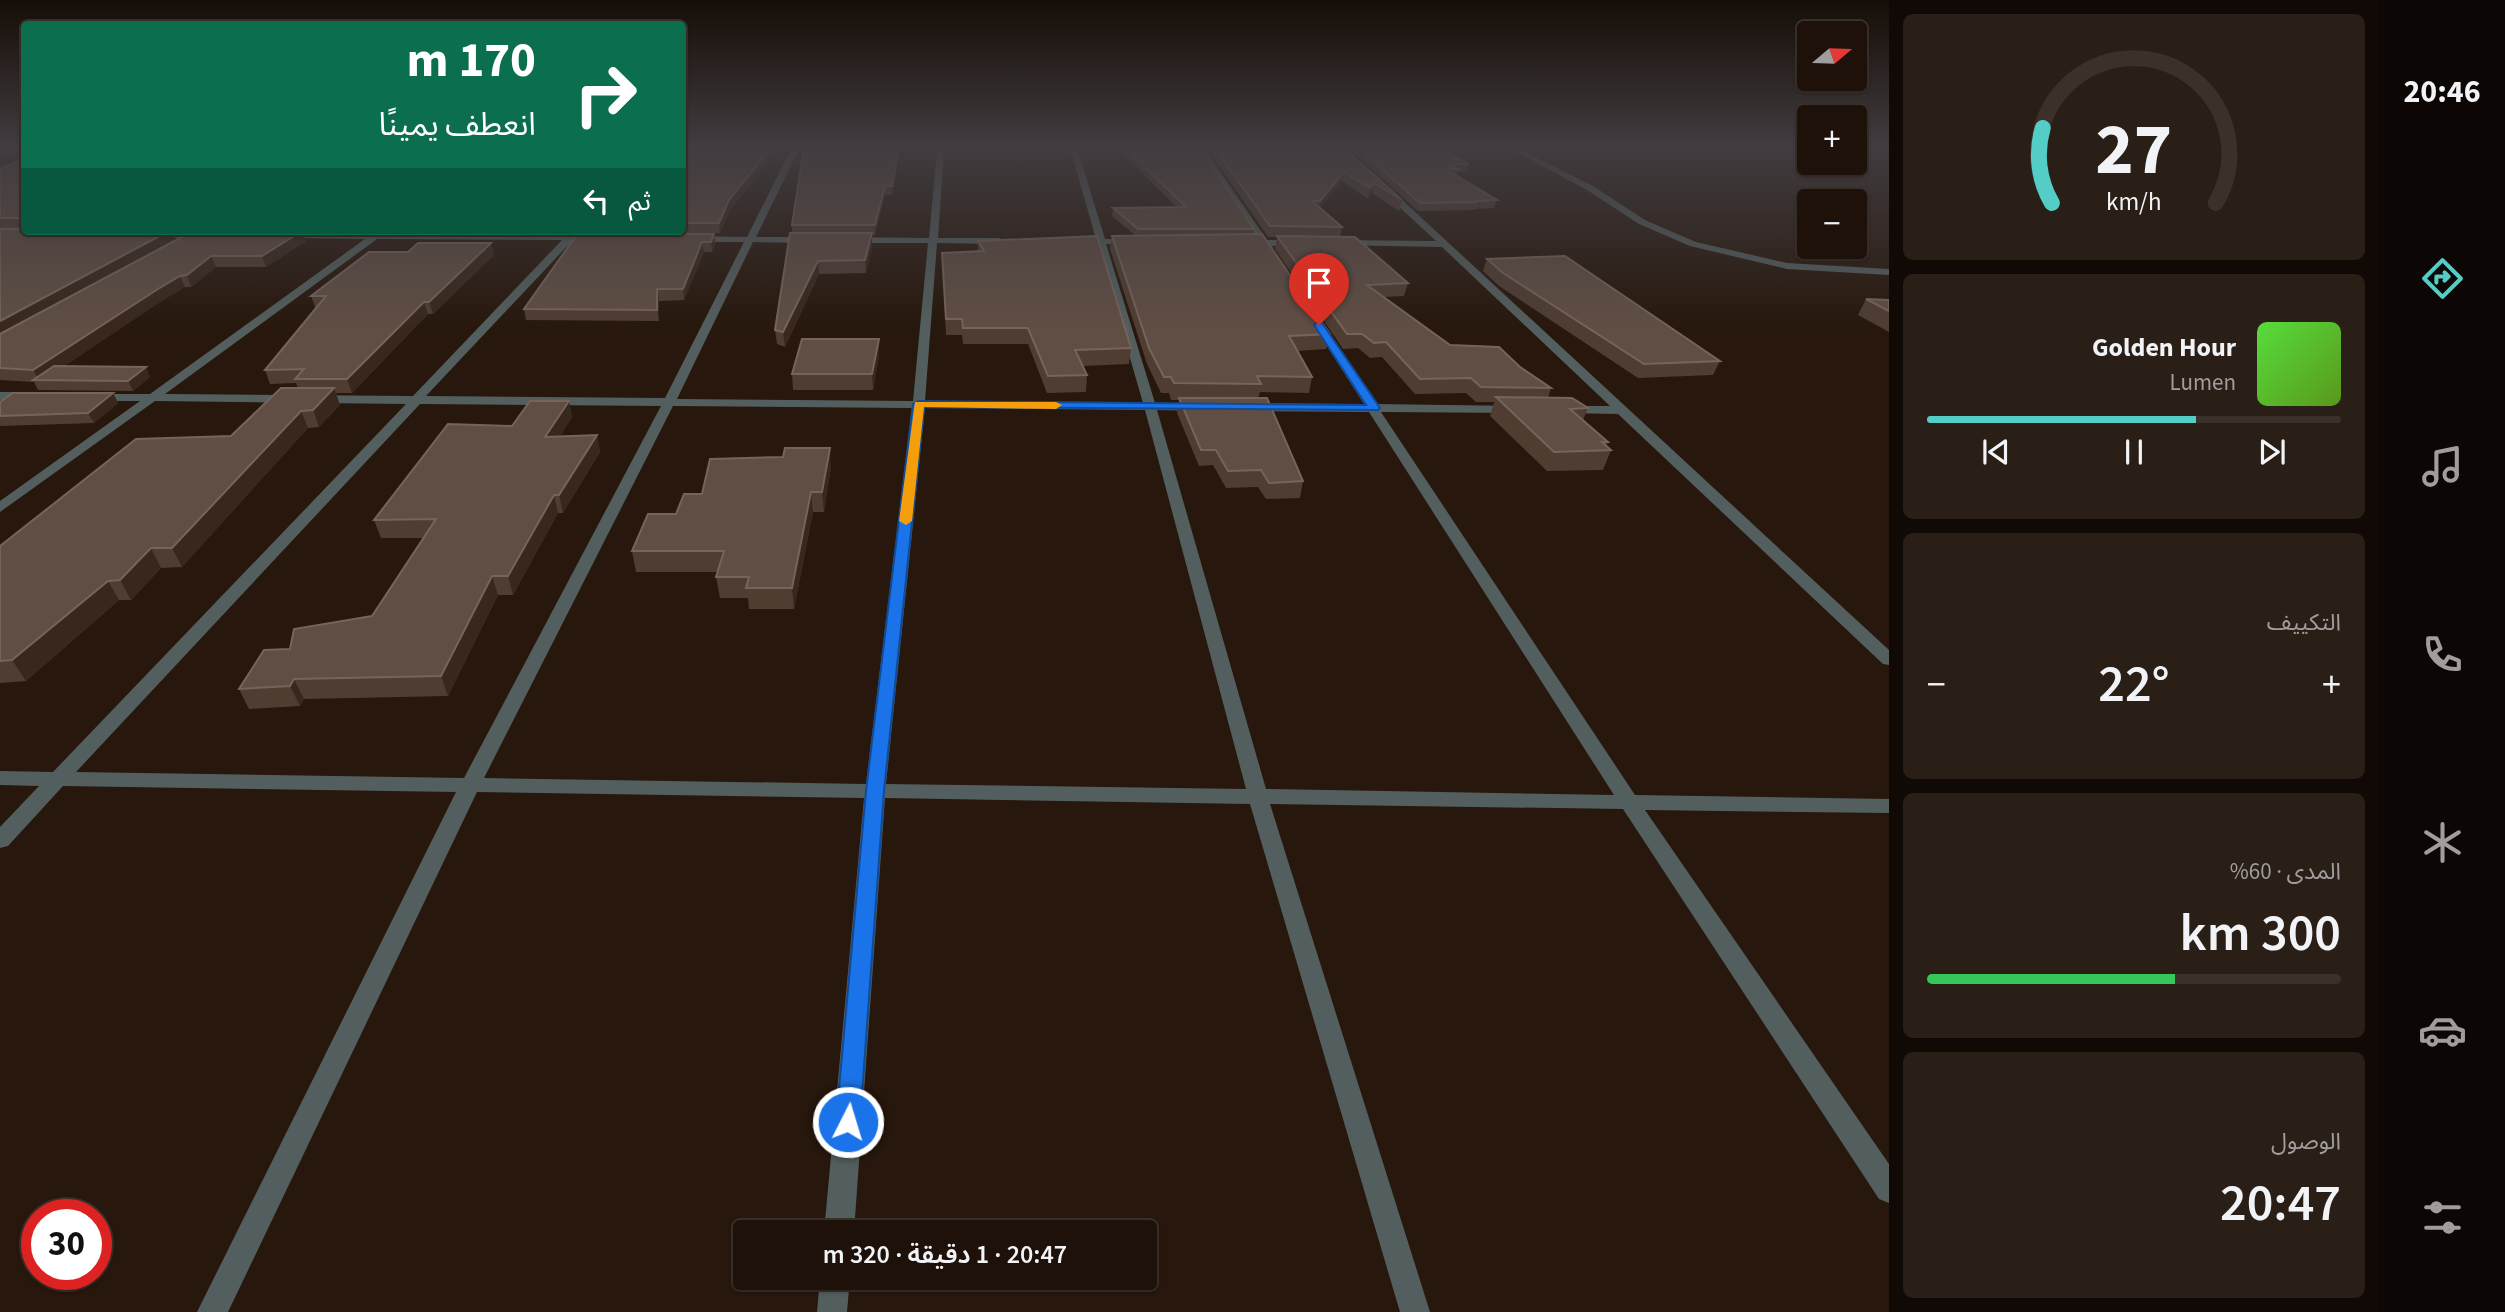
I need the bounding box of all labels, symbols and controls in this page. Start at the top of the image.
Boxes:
north arrow [1797,21,1867,91]
map controls [1797,21,1867,259]
text: 170 m [407,26,536,96]
icon: right [560,49,651,140]
text: 20:46 [2403,69,2481,115]
text: 27 [2096,98,2172,202]
text: انعطف يمينًا [379,102,536,148]
button: + [1797,105,1867,175]
icon: left [577,182,615,220]
text: ثم [629,183,651,220]
text: km/h [2106,184,2162,220]
button: − [1797,189,1867,259]
pin [1289,253,1349,325]
icon: directions [2418,254,2467,303]
icon: arrive [1300,264,1338,302]
text: Golden Hour [2092,329,2236,366]
text: Lumen [2169,366,2236,399]
icon: previous [1977,433,2015,471]
icon: pause [2115,433,2153,471]
icon: next [2253,433,2291,471]
icon: music [2418,442,2467,491]
text: التكييف [2267,606,2341,639]
icon: phone [2418,630,2467,679]
text: 22° [2098,648,2170,722]
text: − [1927,658,1946,712]
text: + [2322,658,2341,712]
icon: climate [2418,818,2467,867]
text: المدى · 60% [2230,855,2341,888]
text: 300 km [2180,897,2341,971]
icon: car [2418,1006,2467,1055]
position arrow [811,1085,885,1159]
text: الوصول [2271,1125,2341,1158]
text: 20:47 [2220,1167,2341,1241]
icon: filters [2418,1193,2467,1242]
speed limit sign: 30 [21,1199,112,1290]
text: 20:47 · 1 دقيقة · 320 m [823,1236,1067,1273]

